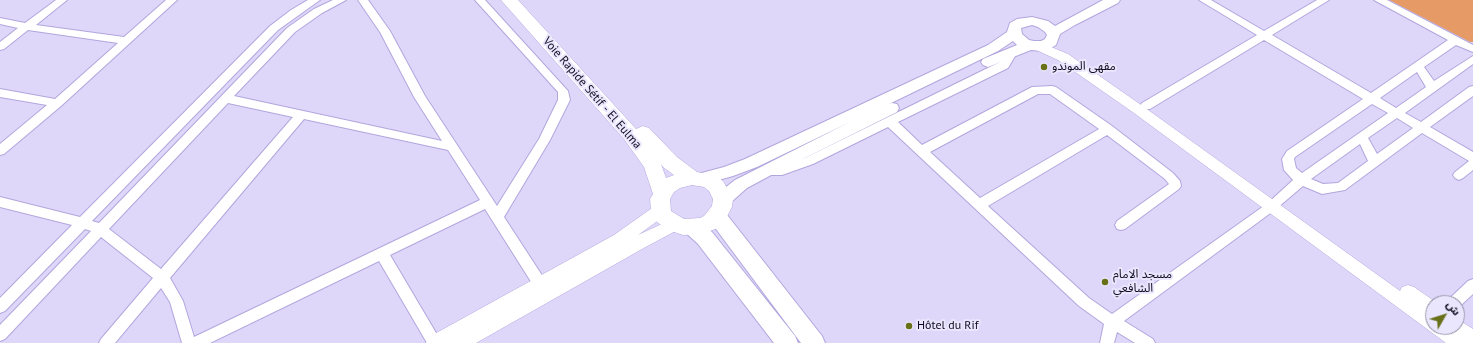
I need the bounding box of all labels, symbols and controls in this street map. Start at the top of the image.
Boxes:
street label: Voie Rapide Sétif - El Eulma [540,34,644,152]
place label: مقهى الموندو [1052,60,1116,74]
marker: مقهى الموندو [1039,62,1049,72]
place label: مسجد الامام الشافعي [1113,268,1172,296]
marker: مسجد الامام الشافعي [1100,277,1110,287]
north arrow [1425,295,1465,335]
text: ش [1443,298,1464,318]
place label: Hôtel du Rif [917,319,979,333]
marker: Hôtel du Rif [904,321,914,331]

